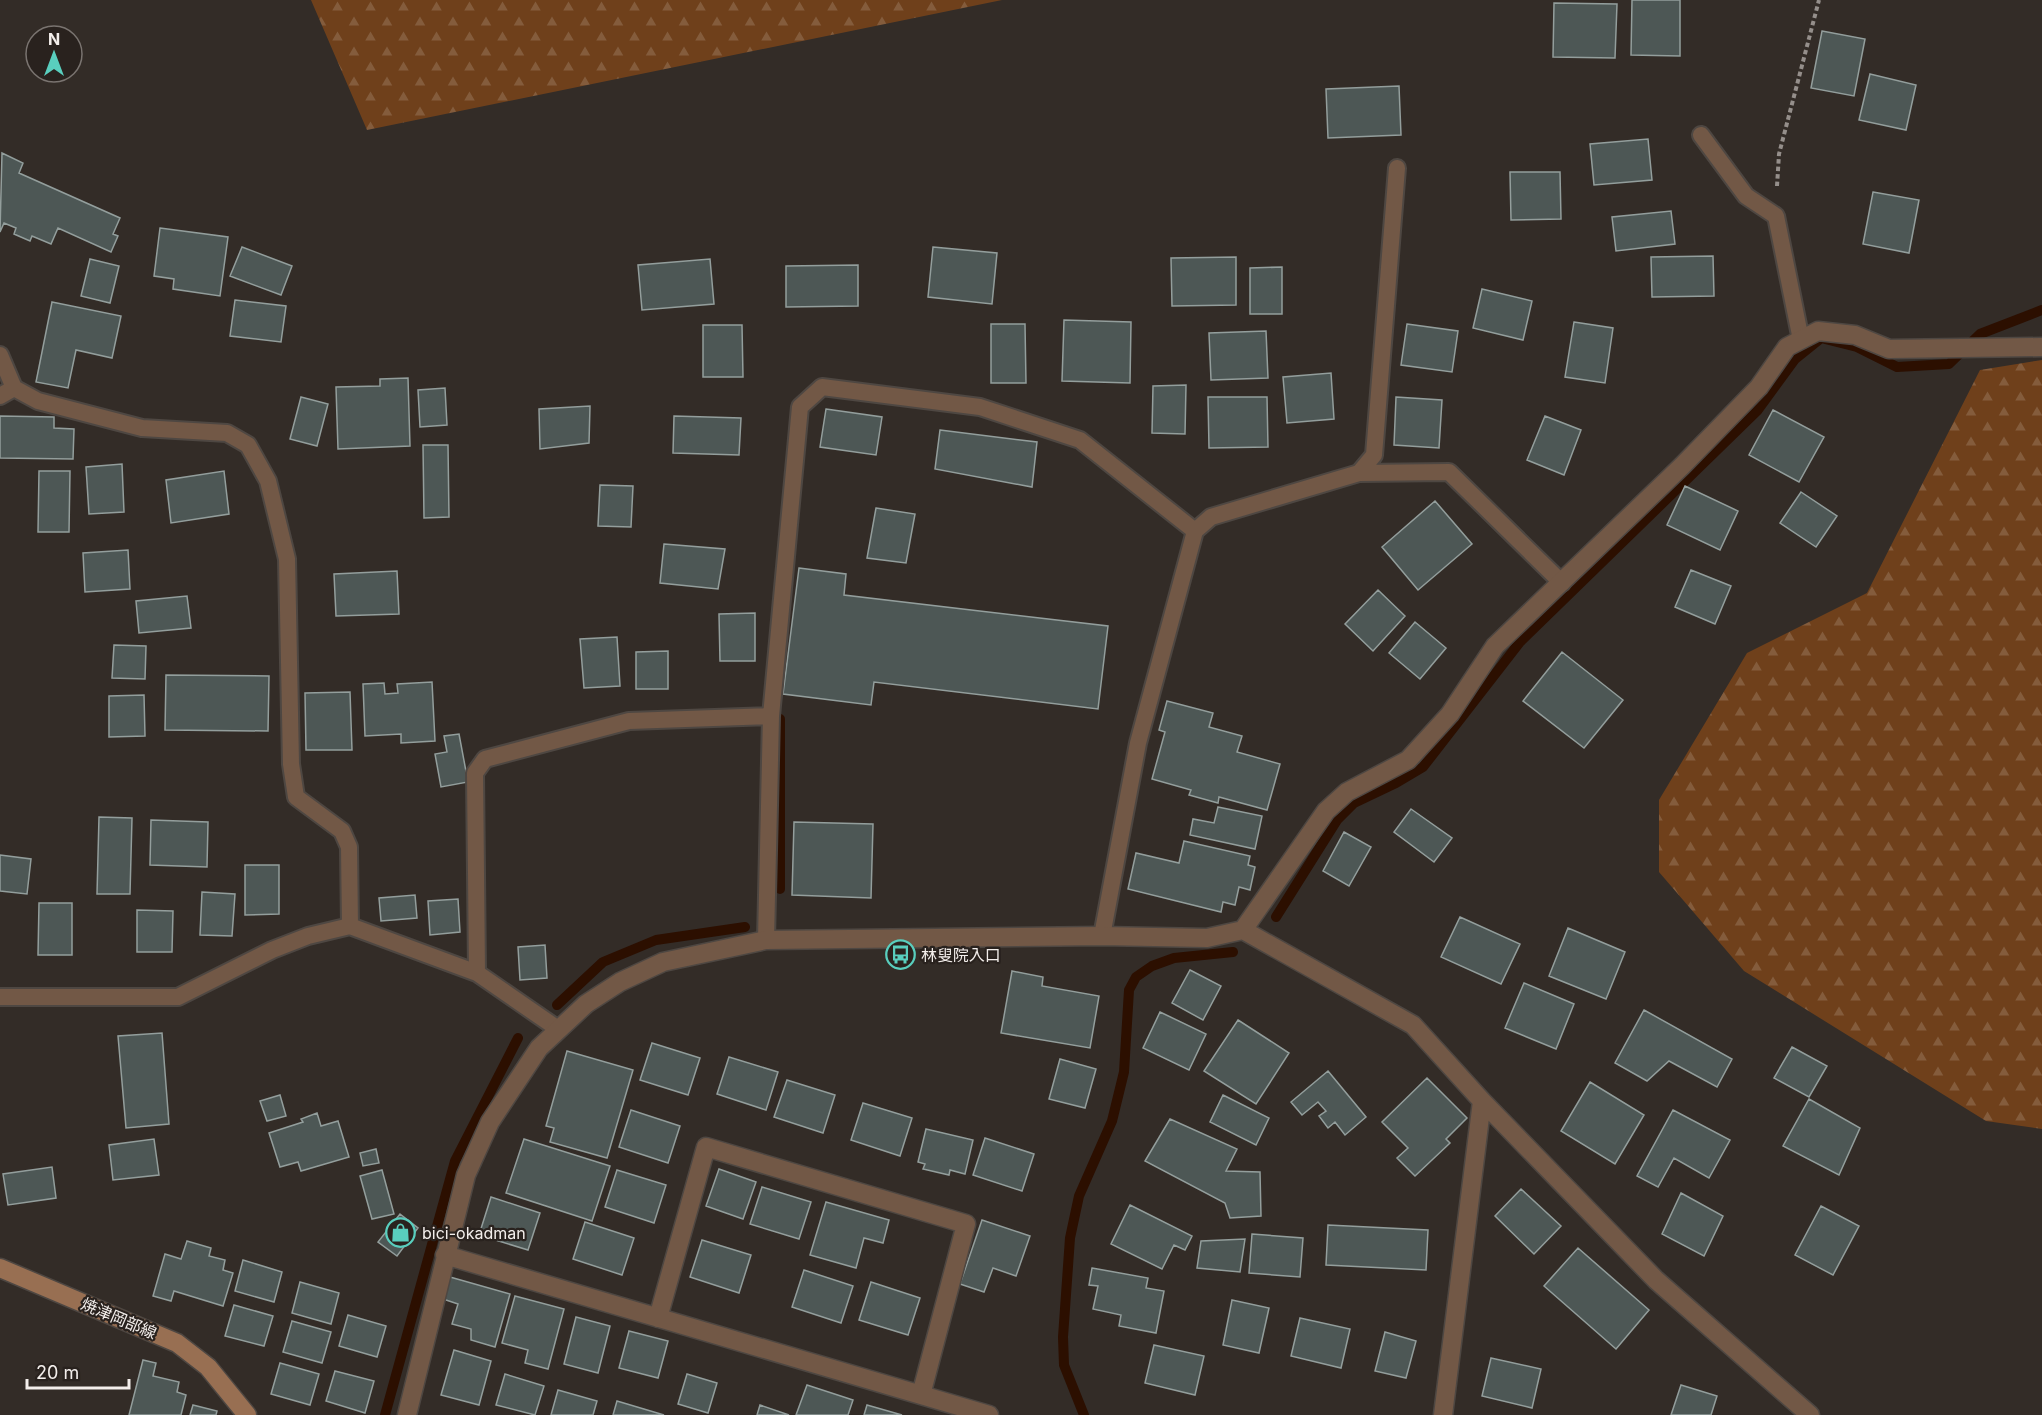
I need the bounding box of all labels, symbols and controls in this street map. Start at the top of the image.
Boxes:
north arrow [24,24,84,84]
text: N [48,29,60,49]
bus stop icon: 林叟院入口 [884,939,916,971]
place label: 林叟院入口 [921,945,1001,965]
shop icon: bici-okadman [385,1217,417,1249]
place label: bici-okadman [422,1223,526,1243]
street label: 焼津岡部線 [78,1293,160,1343]
scale bar [27,1352,129,1390]
text: 20 m [36,1362,79,1383]

